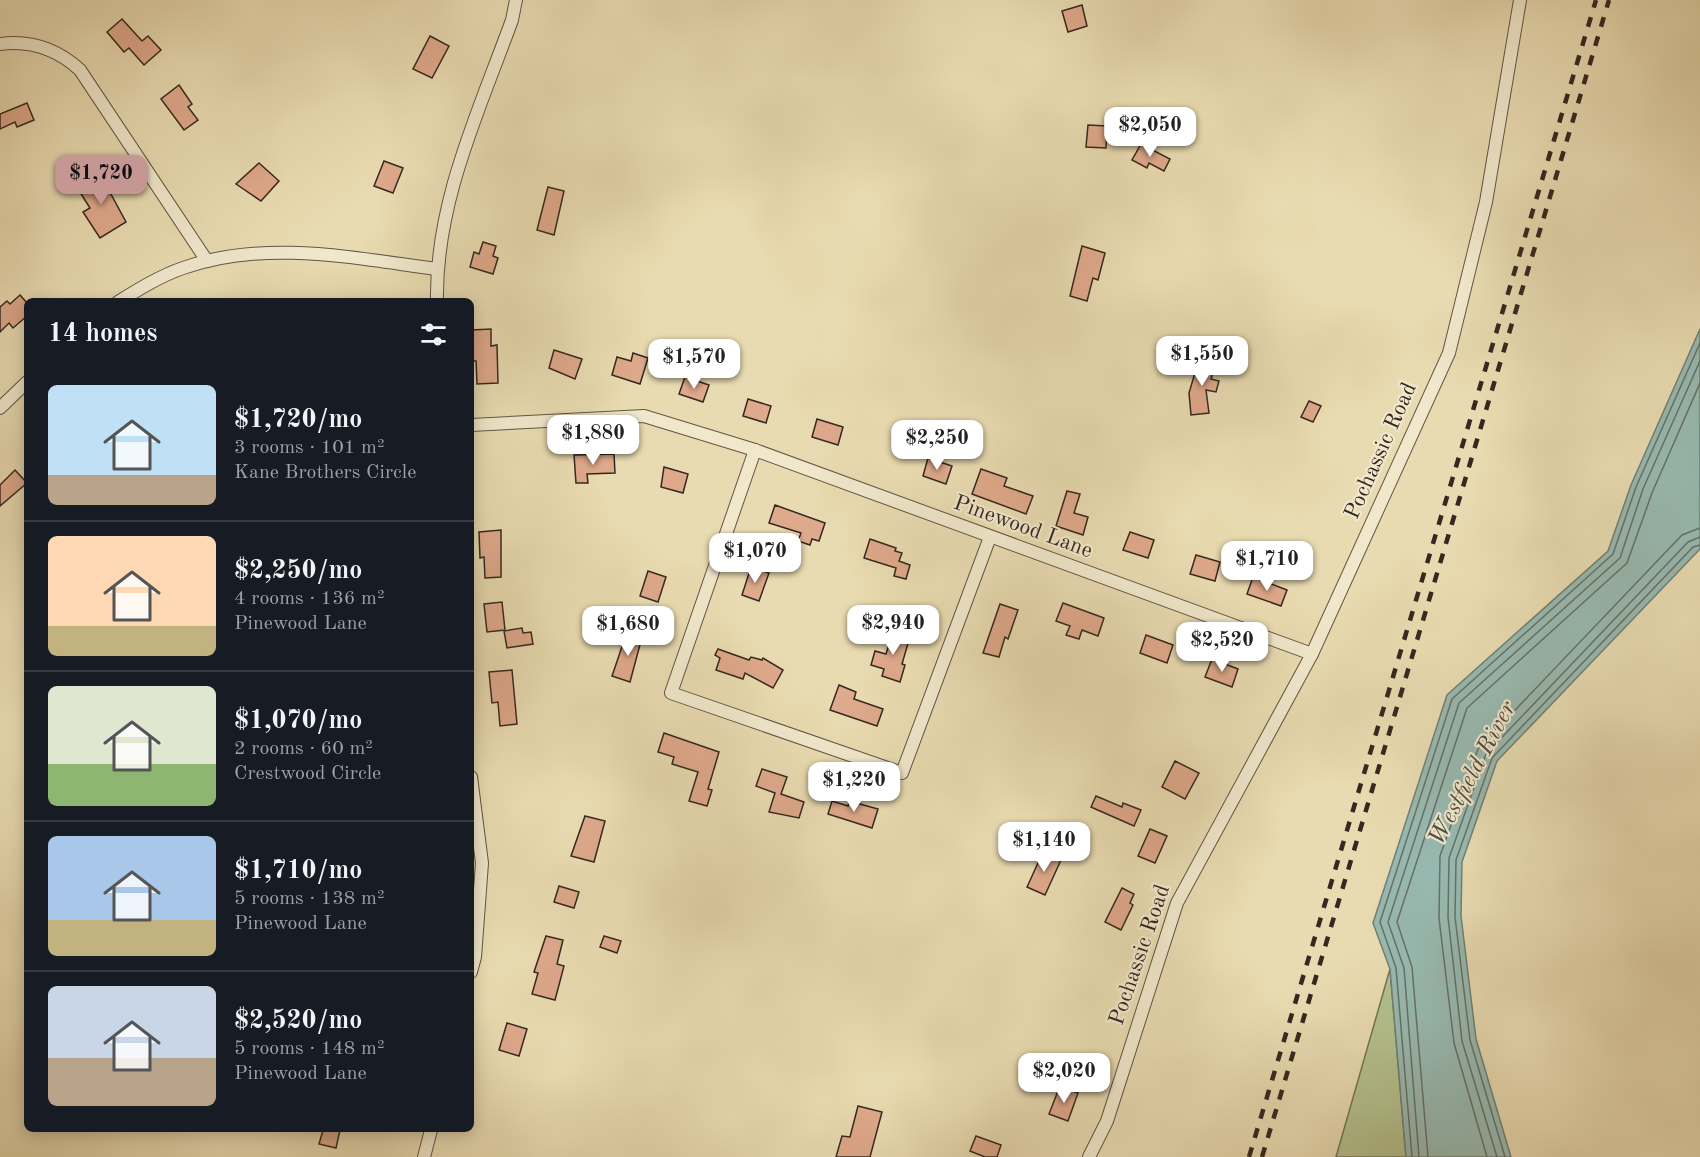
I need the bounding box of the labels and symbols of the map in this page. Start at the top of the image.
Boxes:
pin: $2,050 [1101,107,1199,158]
pin: $1,720 [52,155,150,206]
pin: $1,550 [1153,336,1251,387]
pin: $1,570 [645,339,743,390]
street label: Pochassic Road [1341,379,1421,523]
pin: $1,880 [544,415,642,466]
pin: $2,250 [888,420,986,471]
street label: Pinewood Lane [951,492,1095,562]
pin: $1,070 [706,533,804,584]
pin: $1,710 [1218,541,1316,592]
pin: $2,940 [844,605,942,656]
pin: $1,680 [579,606,677,657]
pin: $2,520 [1173,622,1271,673]
water label: Westfield River [1425,697,1521,850]
pin: $1,220 [805,762,903,813]
pin: $1,140 [995,822,1093,873]
street label: Pochassic Road [1106,882,1174,1028]
pin: $2,020 [1015,1053,1113,1104]

